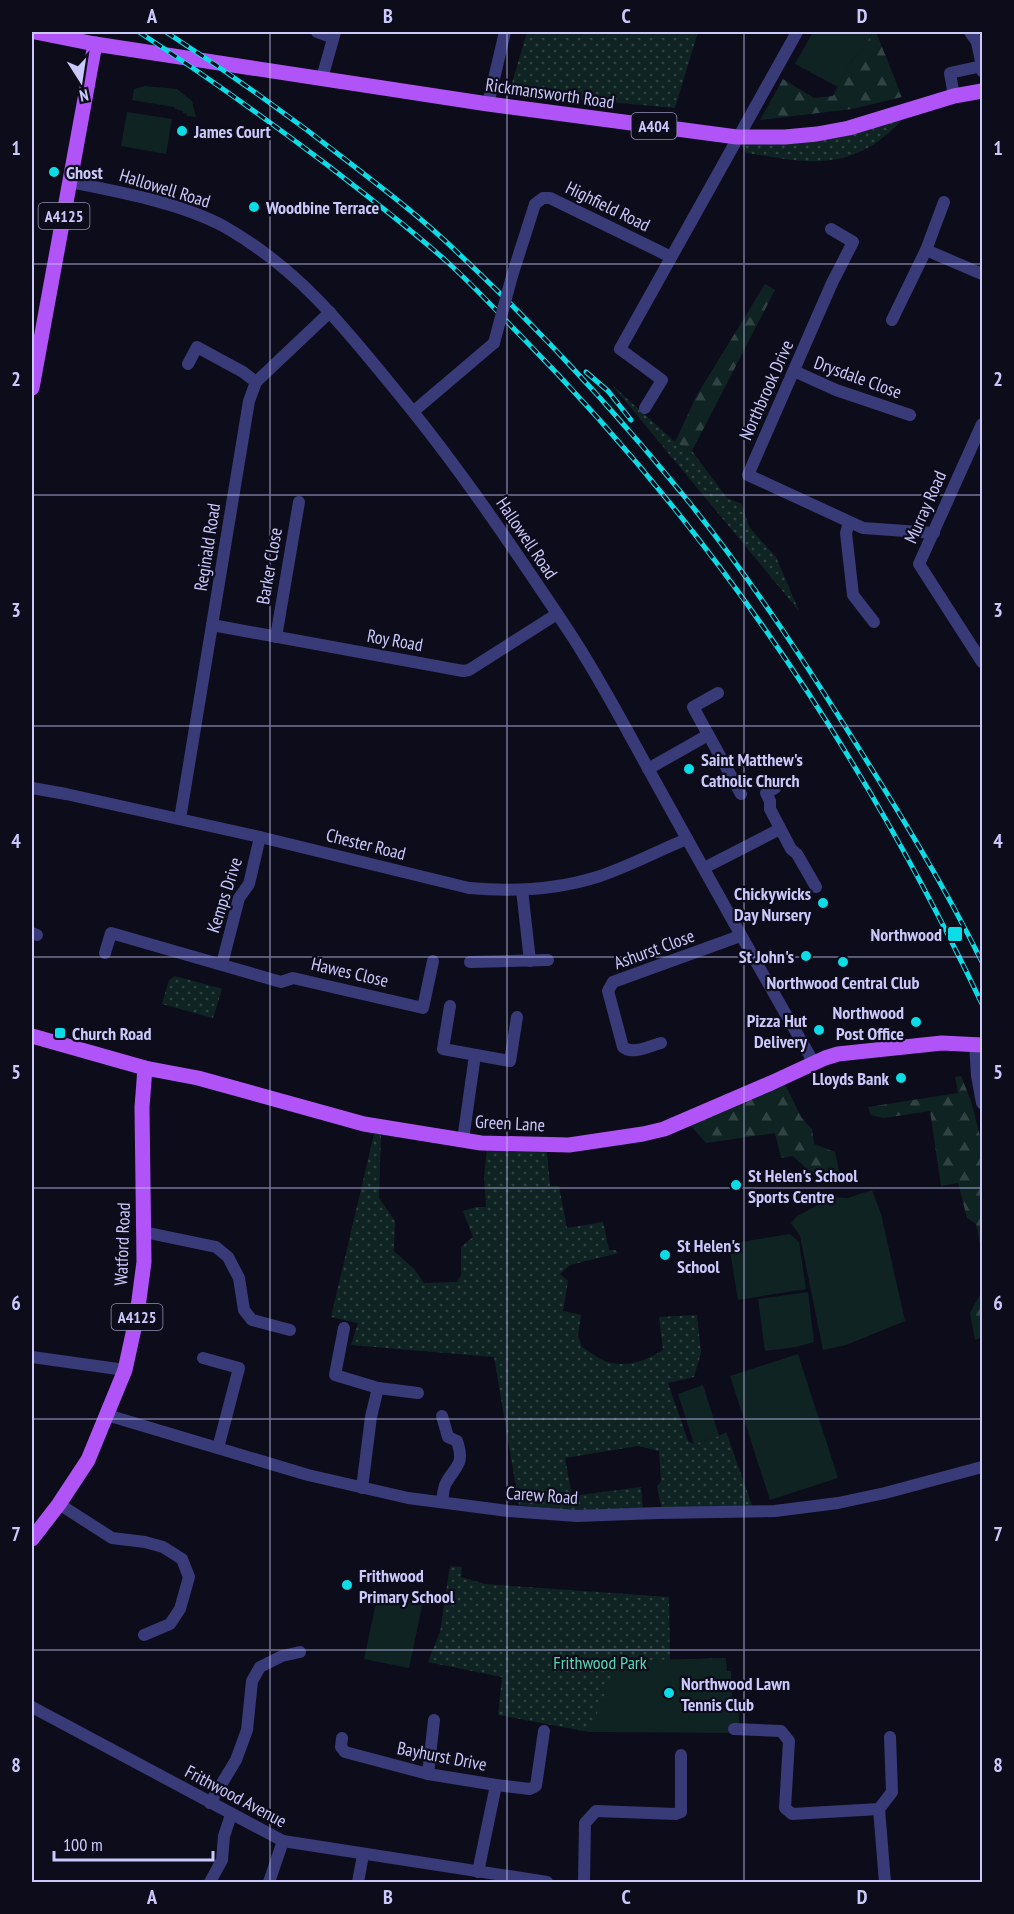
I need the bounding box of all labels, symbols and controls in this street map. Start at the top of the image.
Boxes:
text: A [146,3,158,29]
text: B [383,3,393,29]
text: C [621,3,631,29]
text: D [857,3,868,29]
north arrow [51,51,111,111]
street label: Rickmansworth Road [484,73,616,113]
text: N [78,85,90,106]
road number: A404 [632,113,676,139]
place label: James Court [193,120,272,143]
marker: James Court [175,124,189,138]
text: 1 [11,135,21,161]
text: 1 [993,135,1003,161]
place label: Ghost [66,161,103,184]
street label: Hallowell Road [117,163,213,213]
marker: Ghost [47,165,61,179]
street label: Highfield Road [562,176,654,236]
place label: Woodbine Terrace [265,196,379,219]
marker: Woodbine Terrace [247,200,261,214]
road number: A4125 [38,203,90,229]
street label: Northbrook Drive [734,336,798,444]
street label: Drysdale Close [811,351,905,403]
text: 2 [11,366,21,392]
text: 2 [993,366,1003,392]
street label: Murray Road [899,467,951,547]
street label: Hallowell Road [491,493,563,583]
street label: Reginald Road [189,501,225,593]
street label: Barker Close [251,526,287,606]
text: 3 [11,597,21,623]
text: 3 [993,597,1003,623]
street label: Roy Road [365,624,425,656]
place label: Saint Matthew's Catholic Church [701,748,803,792]
marker: Saint Matthew's Catholic Church [682,762,696,776]
street label: Chester Road [324,823,408,865]
text: 4 [11,828,21,854]
text: 4 [993,828,1003,854]
street label: Kemps Drive [201,854,247,936]
place label: Chickywicks Day Nursery [734,882,812,926]
marker: Chickywicks Day Nursery [816,896,830,910]
place label: Northwood [871,923,942,946]
street label: Ashurst Close [611,924,697,974]
marker: Northwood [946,925,964,943]
place label: St John's [739,945,794,968]
marker: St John's [799,949,813,963]
street label: Hawes Close [309,952,391,992]
marker: Northwood Central Club [836,955,850,969]
place label: Northwood Central Club [767,971,919,994]
place label: Northwood Post Office [833,1001,904,1045]
place label: Pizza Hut Delivery [747,1009,808,1053]
marker: Northwood Post Office [909,1015,923,1029]
place label: Church Road [72,1022,151,1045]
marker: Pizza Hut Delivery [812,1023,826,1037]
marker: Church Road [53,1026,67,1040]
text: 5 [11,1059,21,1085]
text: 5 [993,1059,1003,1085]
place label: Lloyds Bank [812,1067,890,1090]
marker: Lloyds Bank [894,1071,908,1085]
street label: Green Lane [474,1110,546,1136]
place label: St Helen's School Sports Centre [748,1164,858,1208]
marker: St Helen's School Sports Centre [729,1178,743,1192]
street label: Watford Road [109,1202,135,1286]
place label: St Helen's School [677,1234,740,1278]
marker: St Helen's School [658,1248,672,1262]
text: 6 [11,1290,21,1316]
text: 6 [993,1290,1003,1316]
road number: A4125 [112,1304,162,1330]
street label: Carew Road [505,1481,579,1509]
text: 7 [11,1521,21,1547]
text: 7 [993,1521,1003,1547]
place label: Frithwood Primary School [359,1564,455,1608]
marker: Frithwood Primary School [340,1578,354,1592]
park label: Frithwood Park [553,1651,647,1674]
place label: Northwood Lawn Tennis Club [681,1672,790,1716]
marker: Northwood Lawn Tennis Club [662,1686,676,1700]
street label: Bayhurst Drive [395,1736,489,1776]
text: 8 [11,1752,21,1778]
text: 8 [993,1752,1003,1778]
street label: Frithwood Avenue [181,1760,291,1832]
scale bar [54,1824,213,1862]
text: 100 m [63,1833,103,1856]
text: A [146,1884,158,1910]
text: B [383,1884,393,1910]
text: C [621,1884,631,1910]
text: D [857,1884,868,1910]

